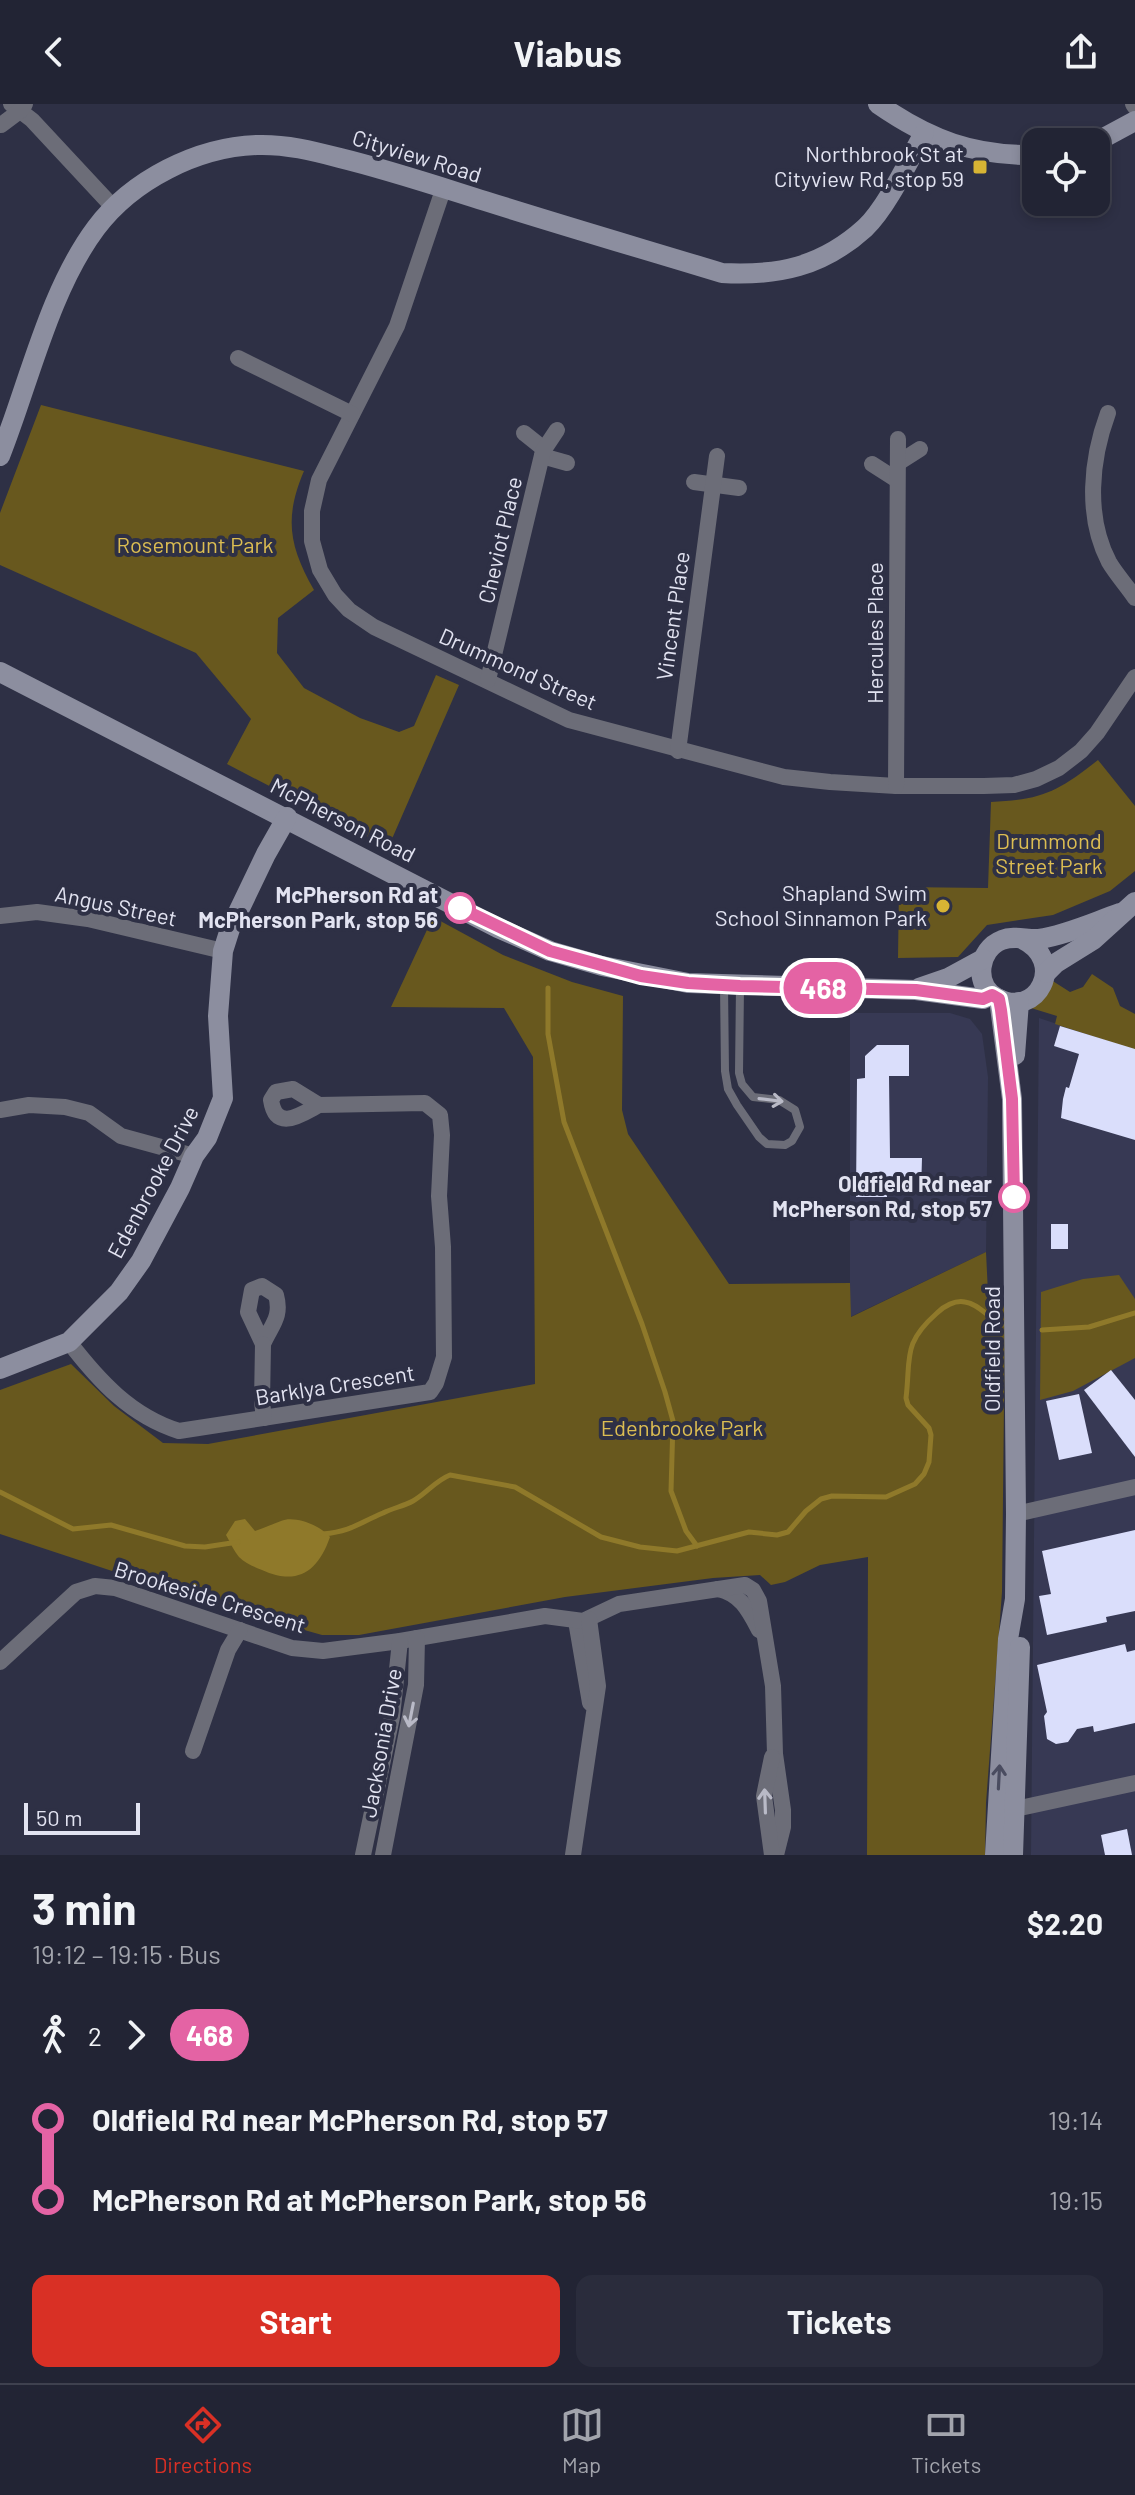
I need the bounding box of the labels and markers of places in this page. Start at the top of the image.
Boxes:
place label: Northbrook St at Cityview Rd, stop 59 [774,140,964,191]
marker: Northbrook St at Cityview Rd, stop 59 [971,158,989,176]
place label: Shapland Swim School Sinnamon Park [715,879,927,930]
place label: McPherson Rd at McPherson Park, stop 56 [198,881,438,932]
marker: McPherson Rd at McPherson Park, stop 56 [445,893,475,923]
marker: Shapland Swim School Sinnamon Park [934,897,952,915]
place label: Oldfield Rd near McPherson Rd, stop 57 [772,1170,993,1221]
marker: Oldfield Rd near McPherson Rd, stop 57 [999,1182,1029,1212]

